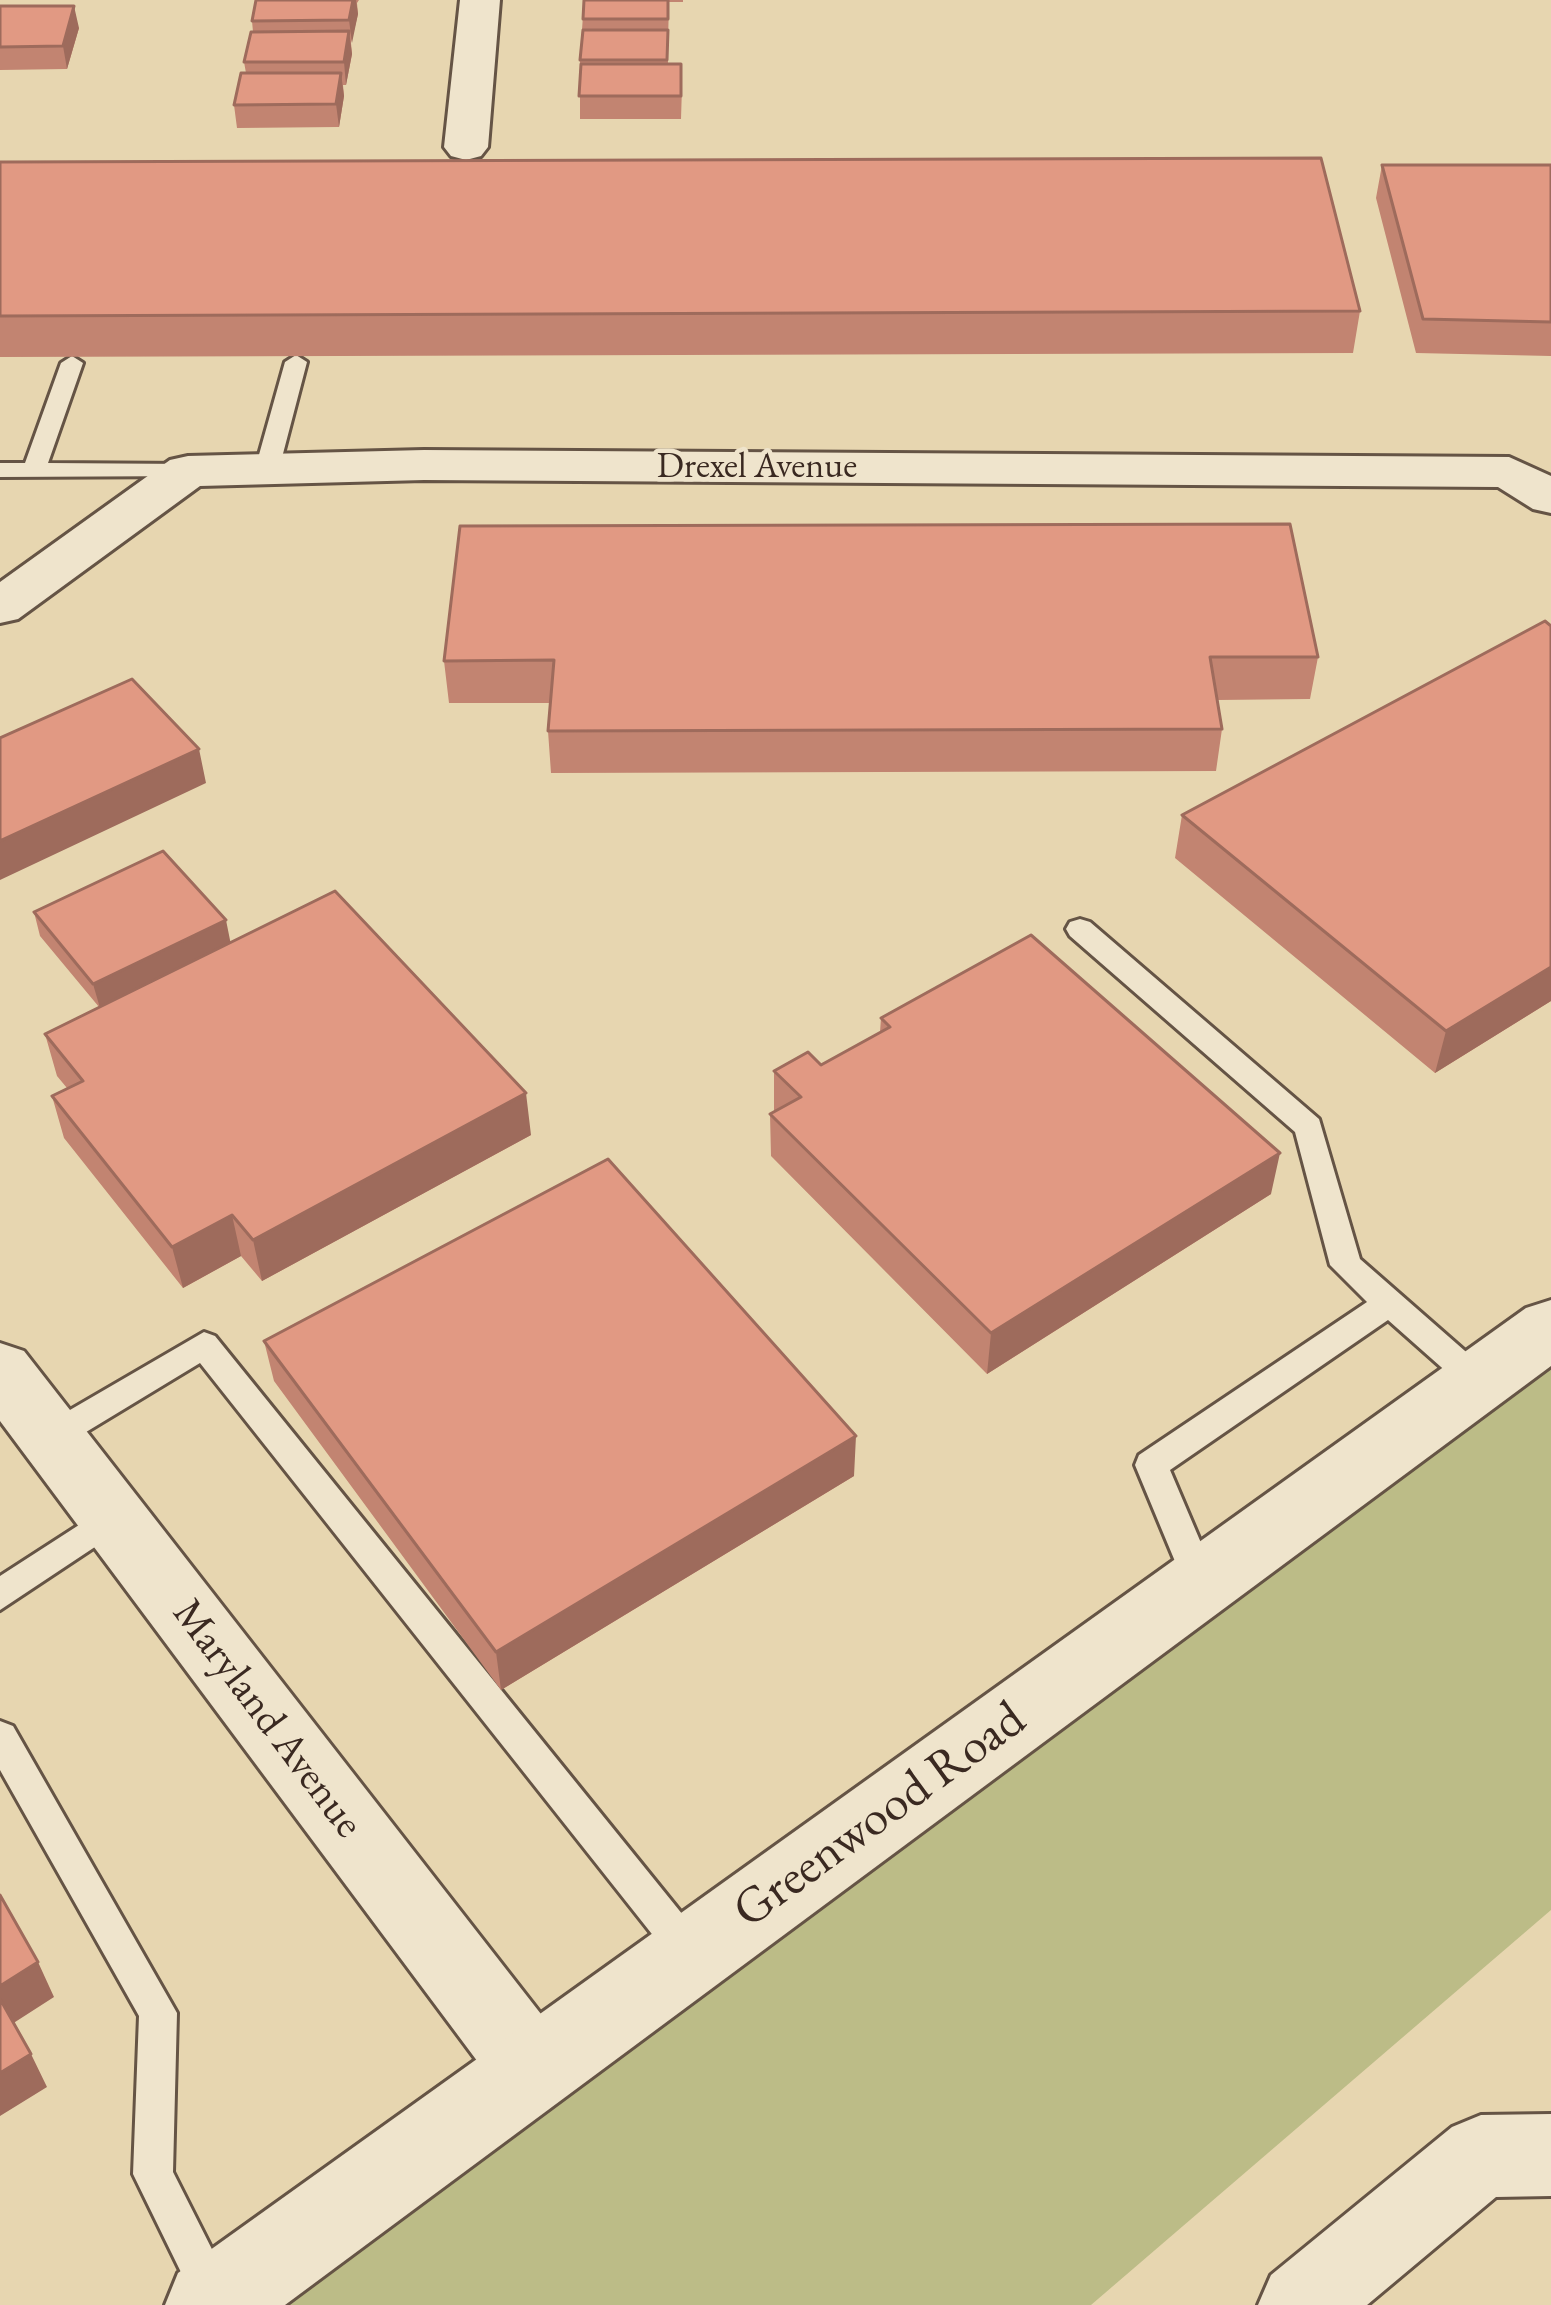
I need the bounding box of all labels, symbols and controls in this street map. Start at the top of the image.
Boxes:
street label: Drexel Avenue [657,445,857,489]
street label: Maryland Avenue [161,1590,373,1848]
street label: Greenwood Road [722,1690,1038,1942]

